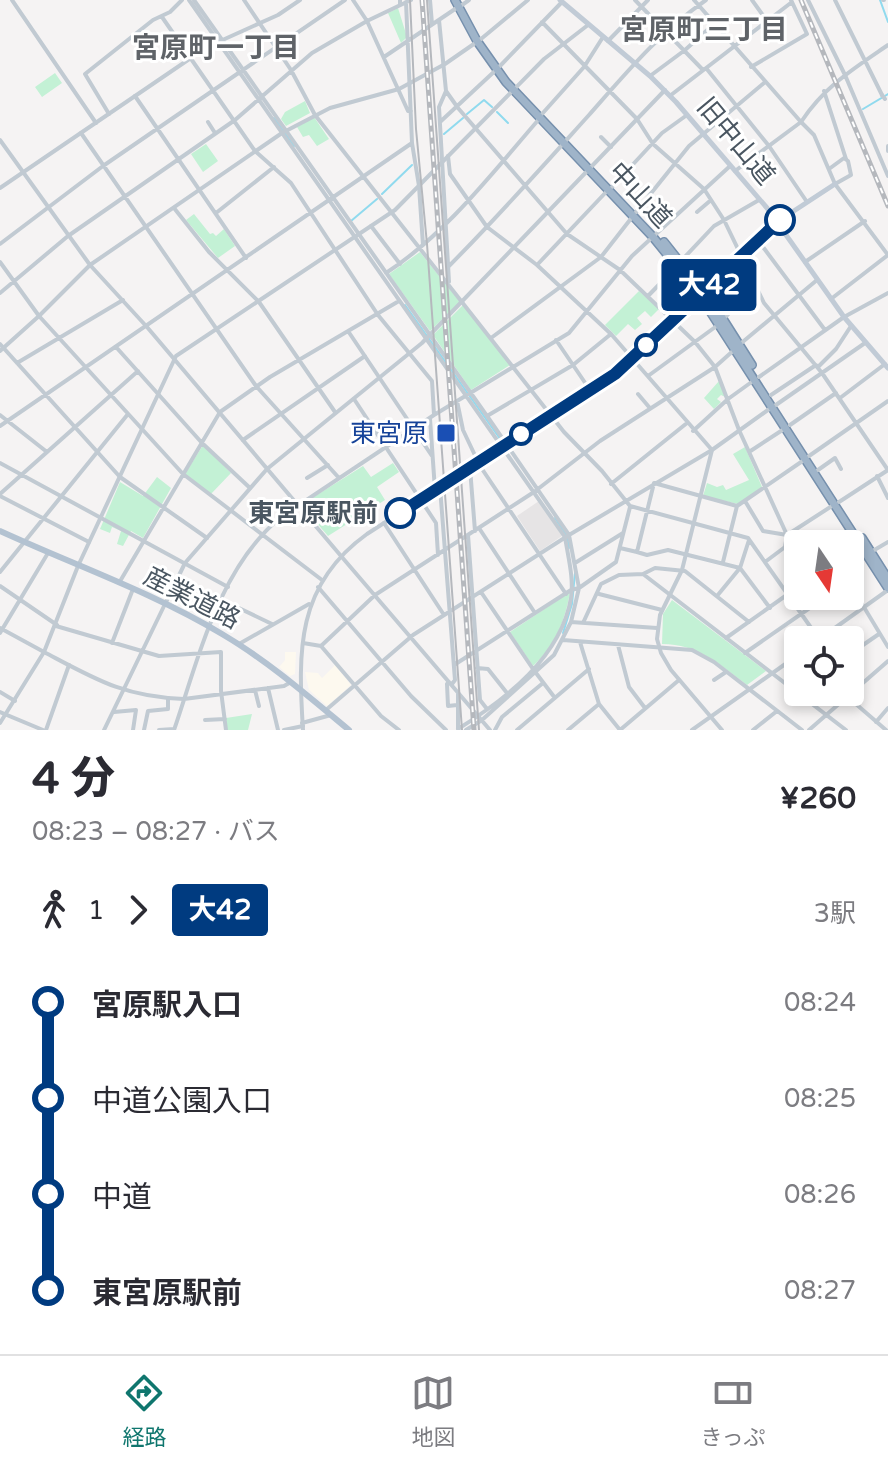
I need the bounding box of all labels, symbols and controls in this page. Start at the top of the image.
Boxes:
district label: 宮原町三丁目 [620,13,788,47]
district label: 宮原町一丁目 [132,31,300,65]
street label: 旧中山道 [691,91,781,191]
street label: 中山道 [602,156,678,234]
unlabelled marker [765,205,795,235]
line badge: 大42 [663,259,755,311]
text: 大42 [677,268,741,302]
unlabelled marker [635,334,657,356]
place label: 東宮原 [350,418,428,449]
marker: 東宮原 [435,422,457,444]
unlabelled marker [510,423,532,445]
place label: 東宮原駅前 [248,498,378,529]
marker: 東宮原駅前 [385,498,415,528]
north arrow [784,530,864,610]
map controls [784,530,864,706]
street label: 産業道路 [139,561,245,635]
button: locate [784,626,864,706]
text: 4 分 [32,753,115,806]
text: ¥260 [780,780,856,817]
text: 08:23 – 08:27 · バス [32,816,280,847]
icon: walk [32,888,76,932]
icon: forward [116,888,160,932]
text: 大42 [188,893,252,927]
text: 1 [88,895,104,926]
text: 3駅 [814,898,856,929]
text: 宮原駅入口 [92,987,242,1024]
text: 08:24 [784,987,856,1018]
text: 中道公園入口 [92,1083,272,1120]
text: 08:25 [784,1083,856,1114]
text: 中道 [92,1179,152,1216]
text: 08:26 [784,1179,856,1210]
text: 東宮原駅前 [92,1275,242,1312]
text: 08:27 [784,1275,856,1306]
tab: 経路 [122,1371,166,1451]
tab: 地図 [411,1371,455,1451]
tab: きっぷ [700,1371,766,1451]

